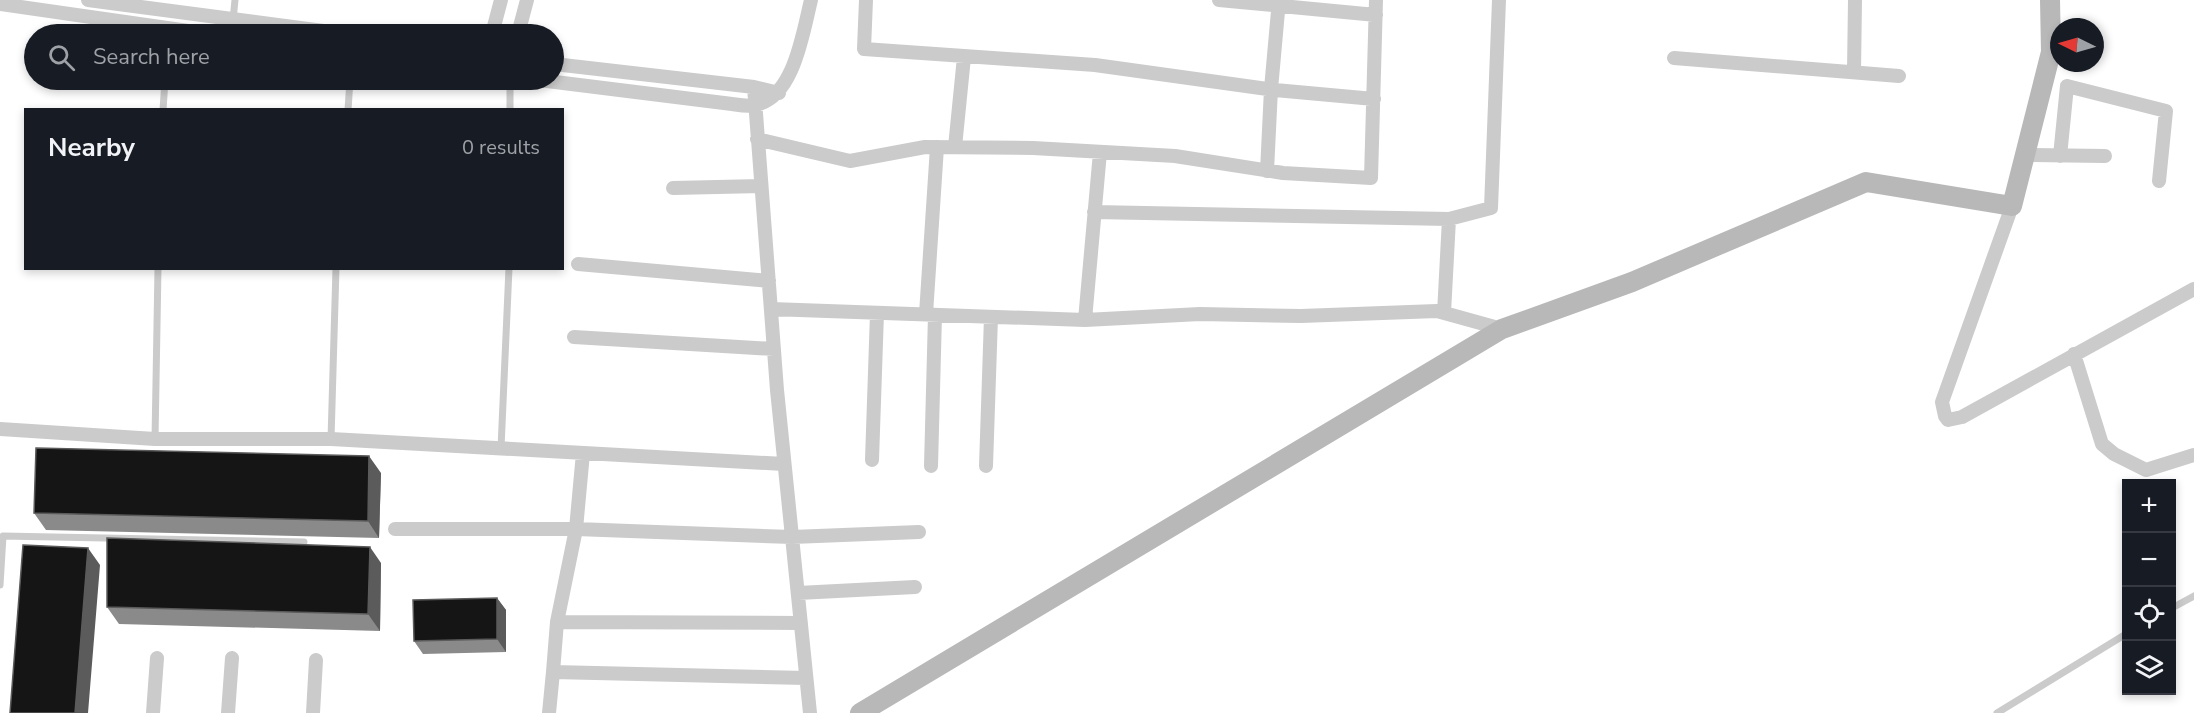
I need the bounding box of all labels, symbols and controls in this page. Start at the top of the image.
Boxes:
north arrow [2050,18,2104,72]
search box [24,24,564,90]
icon: search [45,41,78,74]
text: Search here [93,42,210,72]
text: Nearby [48,130,135,165]
text: 0 results [462,134,540,161]
map controls [2122,479,2176,695]
button: + [2122,479,2176,533]
button: − [2122,533,2176,587]
button: locate [2122,587,2176,641]
button: layers [2122,641,2176,695]

